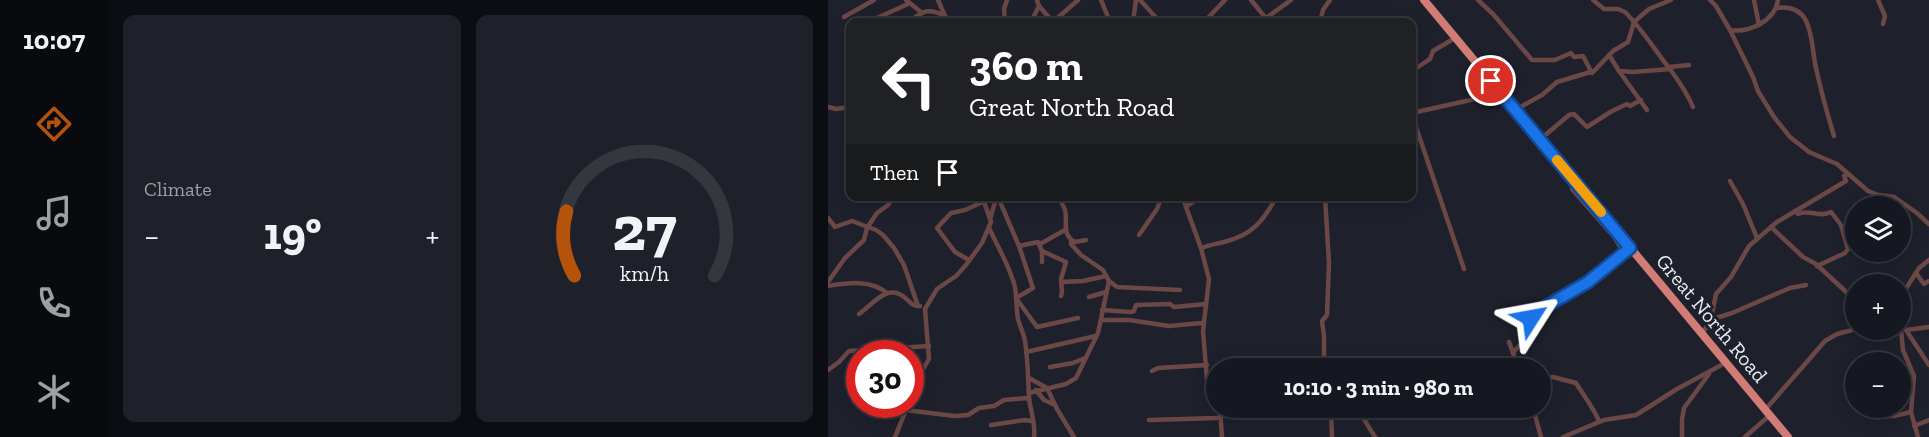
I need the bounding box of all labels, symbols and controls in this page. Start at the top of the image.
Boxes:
text: 10:07 [23,24,85,56]
text: 360 m [969,40,1083,91]
icon: left [870,42,948,120]
pin [1465,55,1516,106]
icon: arrive [1474,64,1507,97]
text: Great North Road [969,91,1174,123]
icon: directions [33,103,75,145]
icon: arrive [931,156,964,189]
text: Then [870,159,919,186]
text: Climate [144,177,212,201]
text: 27 [612,191,677,266]
icon: music [33,192,75,234]
map controls [1845,196,1911,418]
button: layers [1845,196,1911,262]
text: 19° [263,207,322,261]
text: − [144,216,159,255]
text: + [426,216,440,255]
street label: Great North Road [1651,249,1773,388]
text: km/h [620,261,669,286]
button: + [1845,274,1911,340]
icon: phone [33,282,75,324]
position arrow [1499,286,1563,350]
speed limit sign: 30 [846,340,924,418]
button: − [1845,352,1911,418]
icon: climate [33,371,75,413]
text: 10:10 · 3 min · 980 m [1284,374,1473,401]

